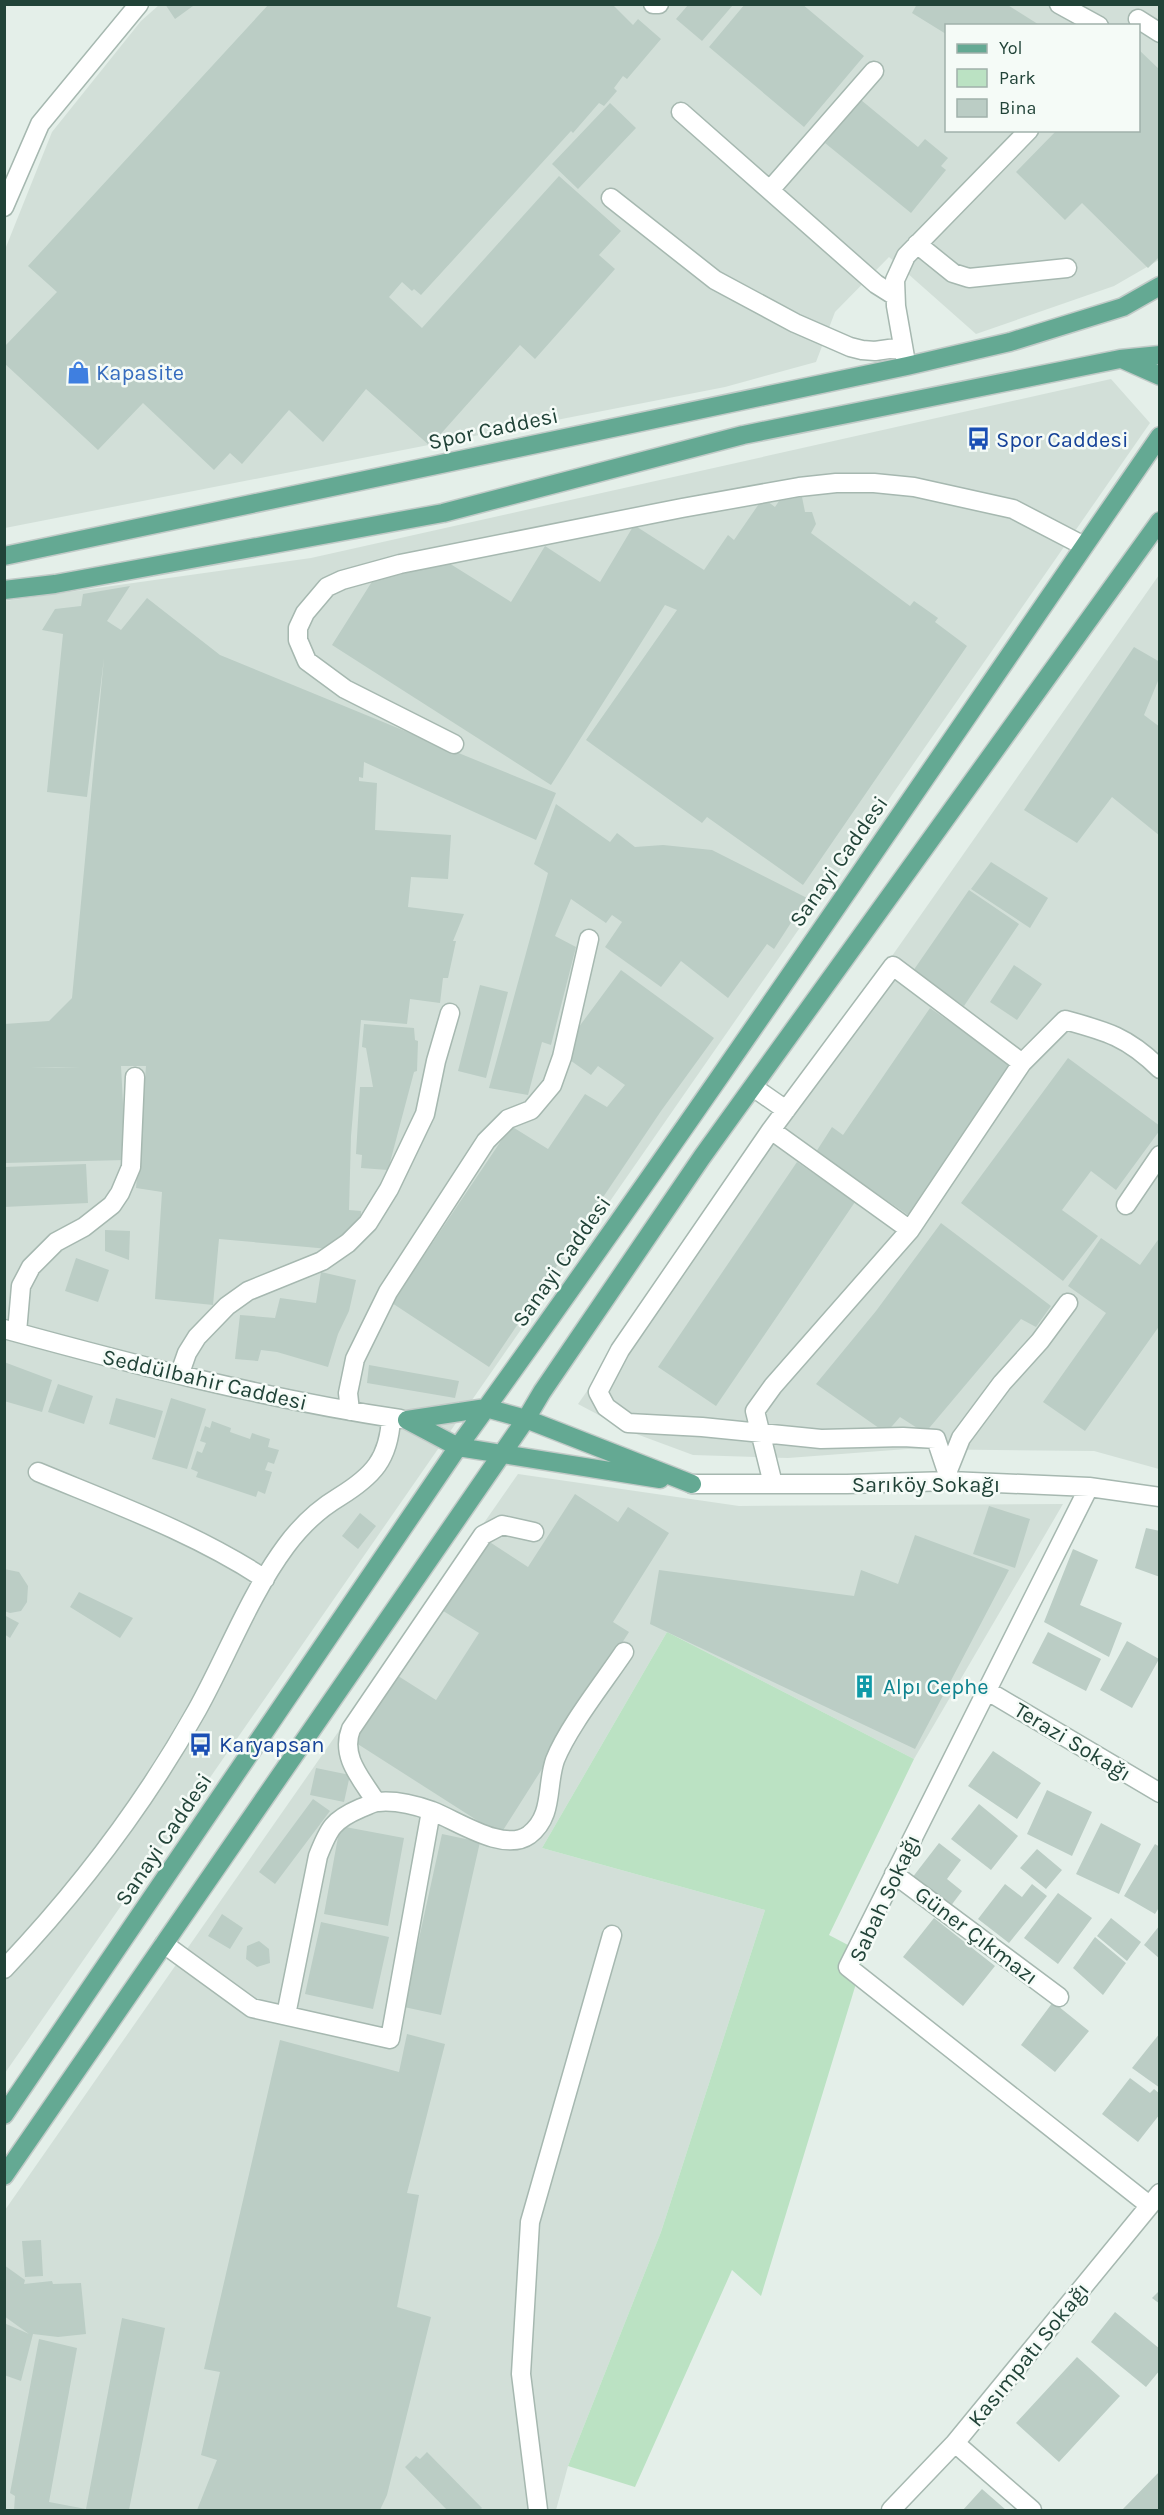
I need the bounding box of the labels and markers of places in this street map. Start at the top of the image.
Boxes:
shop icon: Kapasite [65,359,91,385]
place label: Kapasite [96,360,184,386]
bus stop icon: Spor Caddesi [965,426,991,452]
place label: Spor Caddesi [996,427,1128,453]
building icon: Alpı Cephe [852,1673,878,1699]
place label: Alpı Cephe [883,1674,989,1700]
bus stop icon: Karyapsan [188,1731,214,1757]
place label: Karyapsan [219,1732,325,1758]

